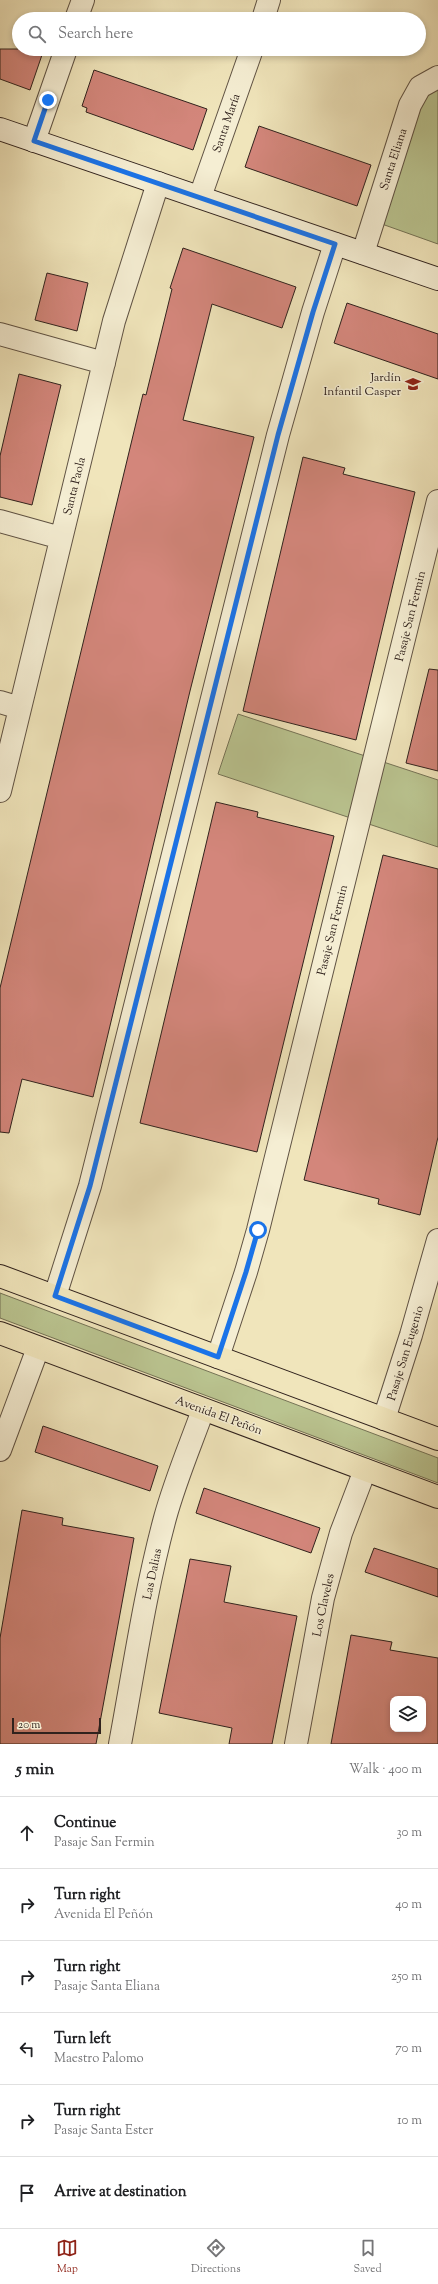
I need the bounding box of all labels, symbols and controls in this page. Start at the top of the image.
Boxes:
search box [12,12,426,56]
icon: search [26,23,48,45]
text: Search here [58,24,133,45]
route end [39,91,57,109]
street label: Santa María [208,91,246,155]
street label: Santa Eliana [376,126,413,193]
place label: Jardín Infantil Casper [323,369,401,401]
school or university icon: Jardín Infantil Casper [404,375,422,393]
street label: Santa Paola [59,455,91,517]
street label: Pasaje San Fermin [391,569,431,664]
street label: Pasaje San Fermin [313,883,353,978]
route start [249,1221,267,1239]
street label: Pasaje San Eugenio [383,1303,429,1403]
street label: Avenida El Peñón [173,1392,265,1440]
street label: Las Dalias [139,1547,167,1602]
street label: Los Claveles [308,1572,340,1639]
map controls [390,1696,426,1732]
button: layers [390,1696,426,1732]
scale bar [12,1716,101,1735]
text: 20 m [18,1717,40,1733]
text: 5 min [16,1758,54,1782]
text: Walk · 400 m [349,1761,422,1779]
text: Continue [54,1813,116,1834]
icon: ahead [16,1822,38,1844]
text: 30 m [396,1824,422,1842]
text: Pasaje San Fermin [54,1834,155,1852]
text: Turn right [54,1885,120,1906]
icon: right [16,1894,38,1916]
text: 40 m [395,1896,422,1914]
text: Avenida El Peñón [54,1906,153,1924]
text: Turn right [54,1957,120,1978]
icon: right [16,1966,38,1988]
text: 250 m [391,1968,422,1986]
text: Pasaje Santa Eliana [54,1978,160,1996]
text: Turn left [54,2029,111,2050]
icon: left [16,2038,38,2060]
text: 70 m [395,2040,422,2058]
text: Maestro Palomo [54,2050,144,2068]
text: Turn right [54,2101,120,2122]
icon: right [16,2110,38,2132]
text: 10 m [397,2112,422,2130]
text: Pasaje Santa Ester [54,2122,153,2140]
icon: arrive [16,2182,38,2204]
text: Arrive at destination [54,2182,187,2203]
tab: Map [56,2237,78,2277]
tab: Directions [191,2237,241,2277]
tab: Saved [353,2237,382,2277]

